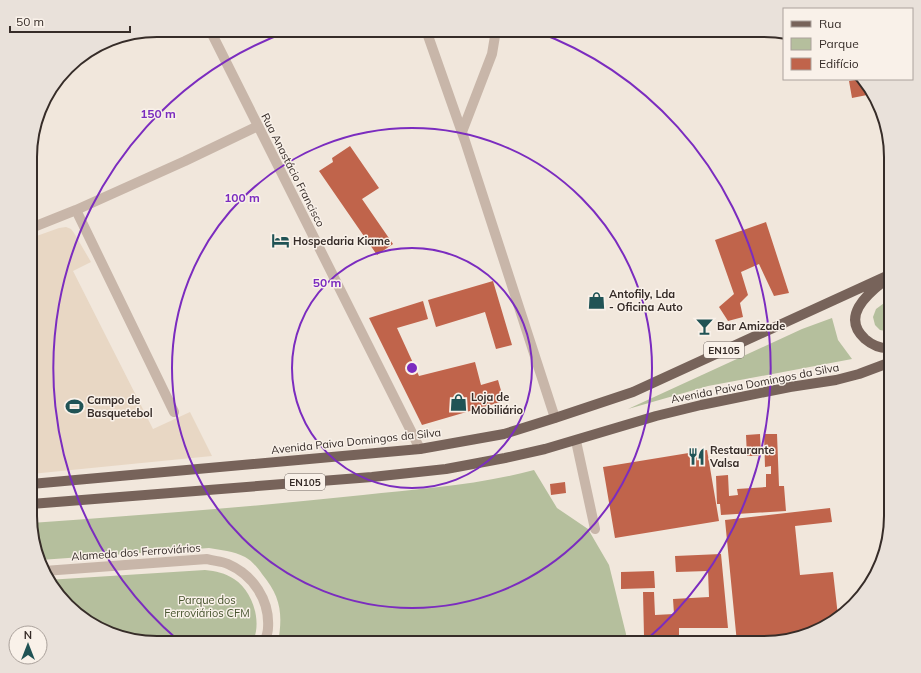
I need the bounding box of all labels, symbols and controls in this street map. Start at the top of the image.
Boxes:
scale bar [10,8,130,34]
legend [783,8,913,80]
text: 50 m [16,14,44,29]
text: Rua [819,16,841,31]
text: Parque [819,36,859,51]
text: Edifício [819,56,859,71]
text: 150 m [140,106,176,121]
street label: Rua Anastácio Francisco [258,111,328,229]
text: 100 m [224,190,260,205]
hotel icon: Hospedaria Kiame [270,231,290,251]
place label: Hospedaria Kiame [293,234,390,248]
text: 50 m [313,275,341,290]
place label: Antofily, Lda - Oficina Auto [609,287,683,314]
shop icon: Antofily, Lda - Oficina Auto [586,290,606,310]
bar icon: Bar Amizade [694,316,714,336]
place label: Bar Amizade [717,319,785,333]
road number: EN105 [704,342,744,358]
street label: Avenida Paiva Domingos da Silva [670,360,840,406]
centre of rings [405,361,419,375]
place label: Loja de Mobiliário [471,390,524,417]
place label: Campo de Basquetebol [87,393,153,420]
shop icon: Loja de Mobiliário [448,393,468,413]
sports icon: Campo de Basquetebol [64,396,84,416]
street label: Avenida Paiva Domingos da Silva [270,425,442,457]
place label: Restaurante Valsa [709,443,774,470]
restaurant icon: Restaurante Valsa [687,446,707,466]
road number: EN105 [285,474,325,490]
street label: Alameda dos Ferroviários [71,540,201,564]
park label: Parque dos Ferroviários CFM [164,593,250,620]
north arrow [8,625,48,665]
text: N [24,628,32,642]

